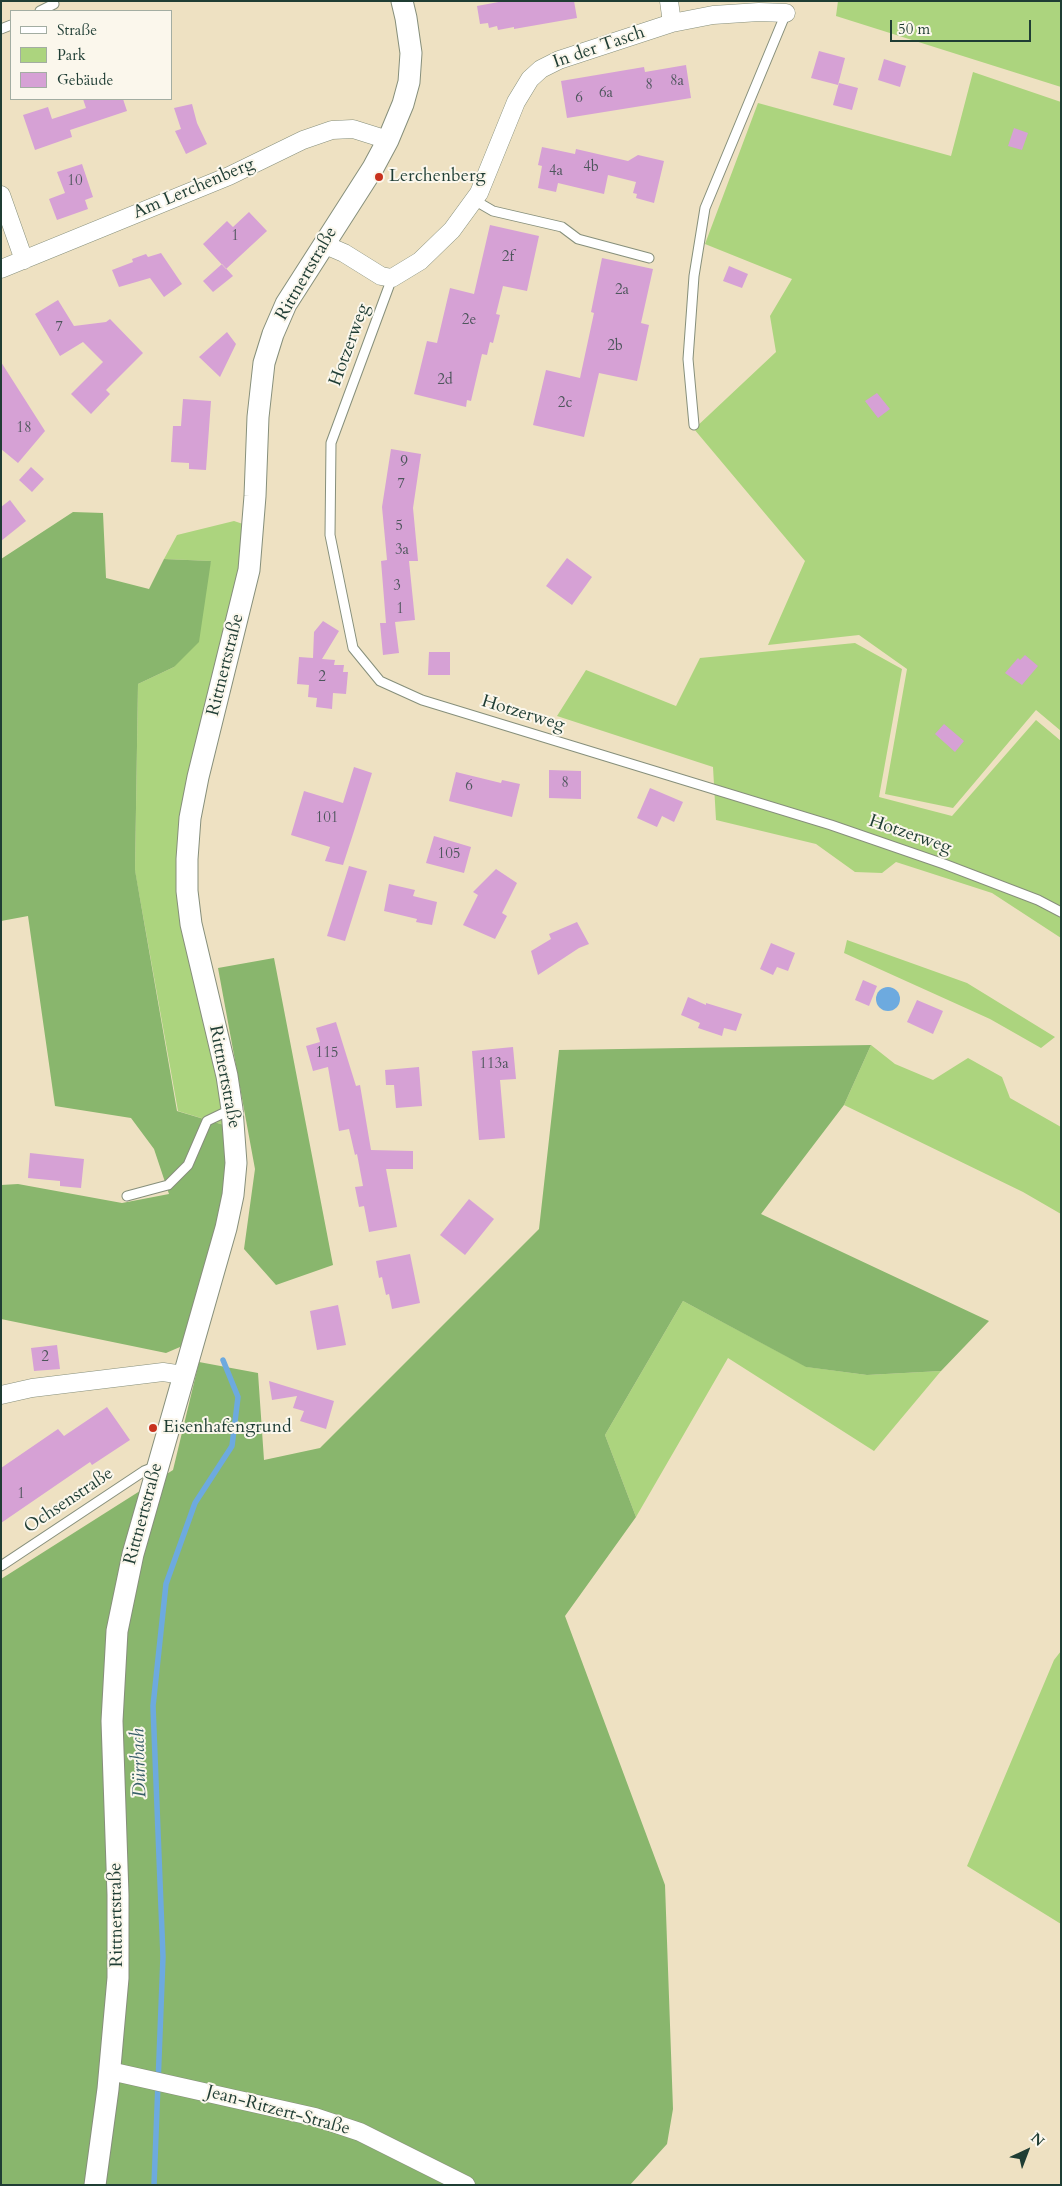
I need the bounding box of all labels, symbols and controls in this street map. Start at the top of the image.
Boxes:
legend [10,10,172,100]
scale bar [892,10,1033,42]
text: 50 m [898,19,930,39]
text: Straße [57,20,97,40]
street label: In der Tasch [550,22,648,74]
text: Park [57,45,86,65]
text: Gebäude [57,70,113,90]
house number: 8a [670,73,684,91]
house number: 8 [645,77,653,95]
house number: 6a [599,85,613,103]
house number: 6 [575,90,583,108]
street label: Am Lerchenberg [130,154,258,224]
house number: 4b [583,159,599,177]
house number: 4a [549,163,563,181]
place label: Lerchenberg [389,166,486,188]
marker: Lerchenberg [373,171,385,183]
house number: 10 [67,173,83,191]
street label: Rittnertstraße [272,223,342,325]
house number: 1 [231,228,239,246]
house number: 2f [502,249,514,267]
house number: 2a [615,282,629,300]
street label: Hotzerweg [325,301,375,389]
house number: 2e [462,312,476,330]
house number: 7 [55,319,63,337]
house number: 2b [607,338,623,356]
house number: 2d [437,372,453,390]
house number: 2c [558,395,572,413]
house number: 18 [16,420,32,438]
house number: 9 [400,454,408,472]
house number: 7 [397,476,405,494]
house number: 5 [395,518,403,536]
house number: 3a [395,542,409,560]
house number: 3 [393,578,401,596]
house number: 1 [396,601,404,619]
street label: Rittnertstraße [203,612,249,718]
house number: 2 [318,669,326,687]
street label: Hotzerweg [479,691,567,737]
house number: 8 [561,775,569,793]
house number: 6 [465,778,473,796]
house number: 101 [315,810,339,828]
street label: Hotzerweg [866,811,954,859]
house number: 105 [437,846,461,864]
street label: Rittnertstraße [203,1024,245,1130]
house number: 115 [315,1045,339,1063]
house number: 113a [479,1056,509,1074]
house number: 2 [41,1349,49,1367]
place label: Eisenhafengrund [163,1417,291,1439]
marker: Eisenhafengrund [147,1422,159,1434]
street label: Rittnertstraße [120,1461,168,1567]
street label: Ochsenstraße [20,1463,118,1539]
house number: 1 [17,1486,25,1504]
water label: Dürrbach [127,1728,153,1798]
street label: Rittnertstraße [105,1863,129,1967]
street label: Jean-Ritzert-Straße [204,2081,352,2141]
north arrow [1002,2126,1052,2176]
text: N [1027,2129,1048,2151]

